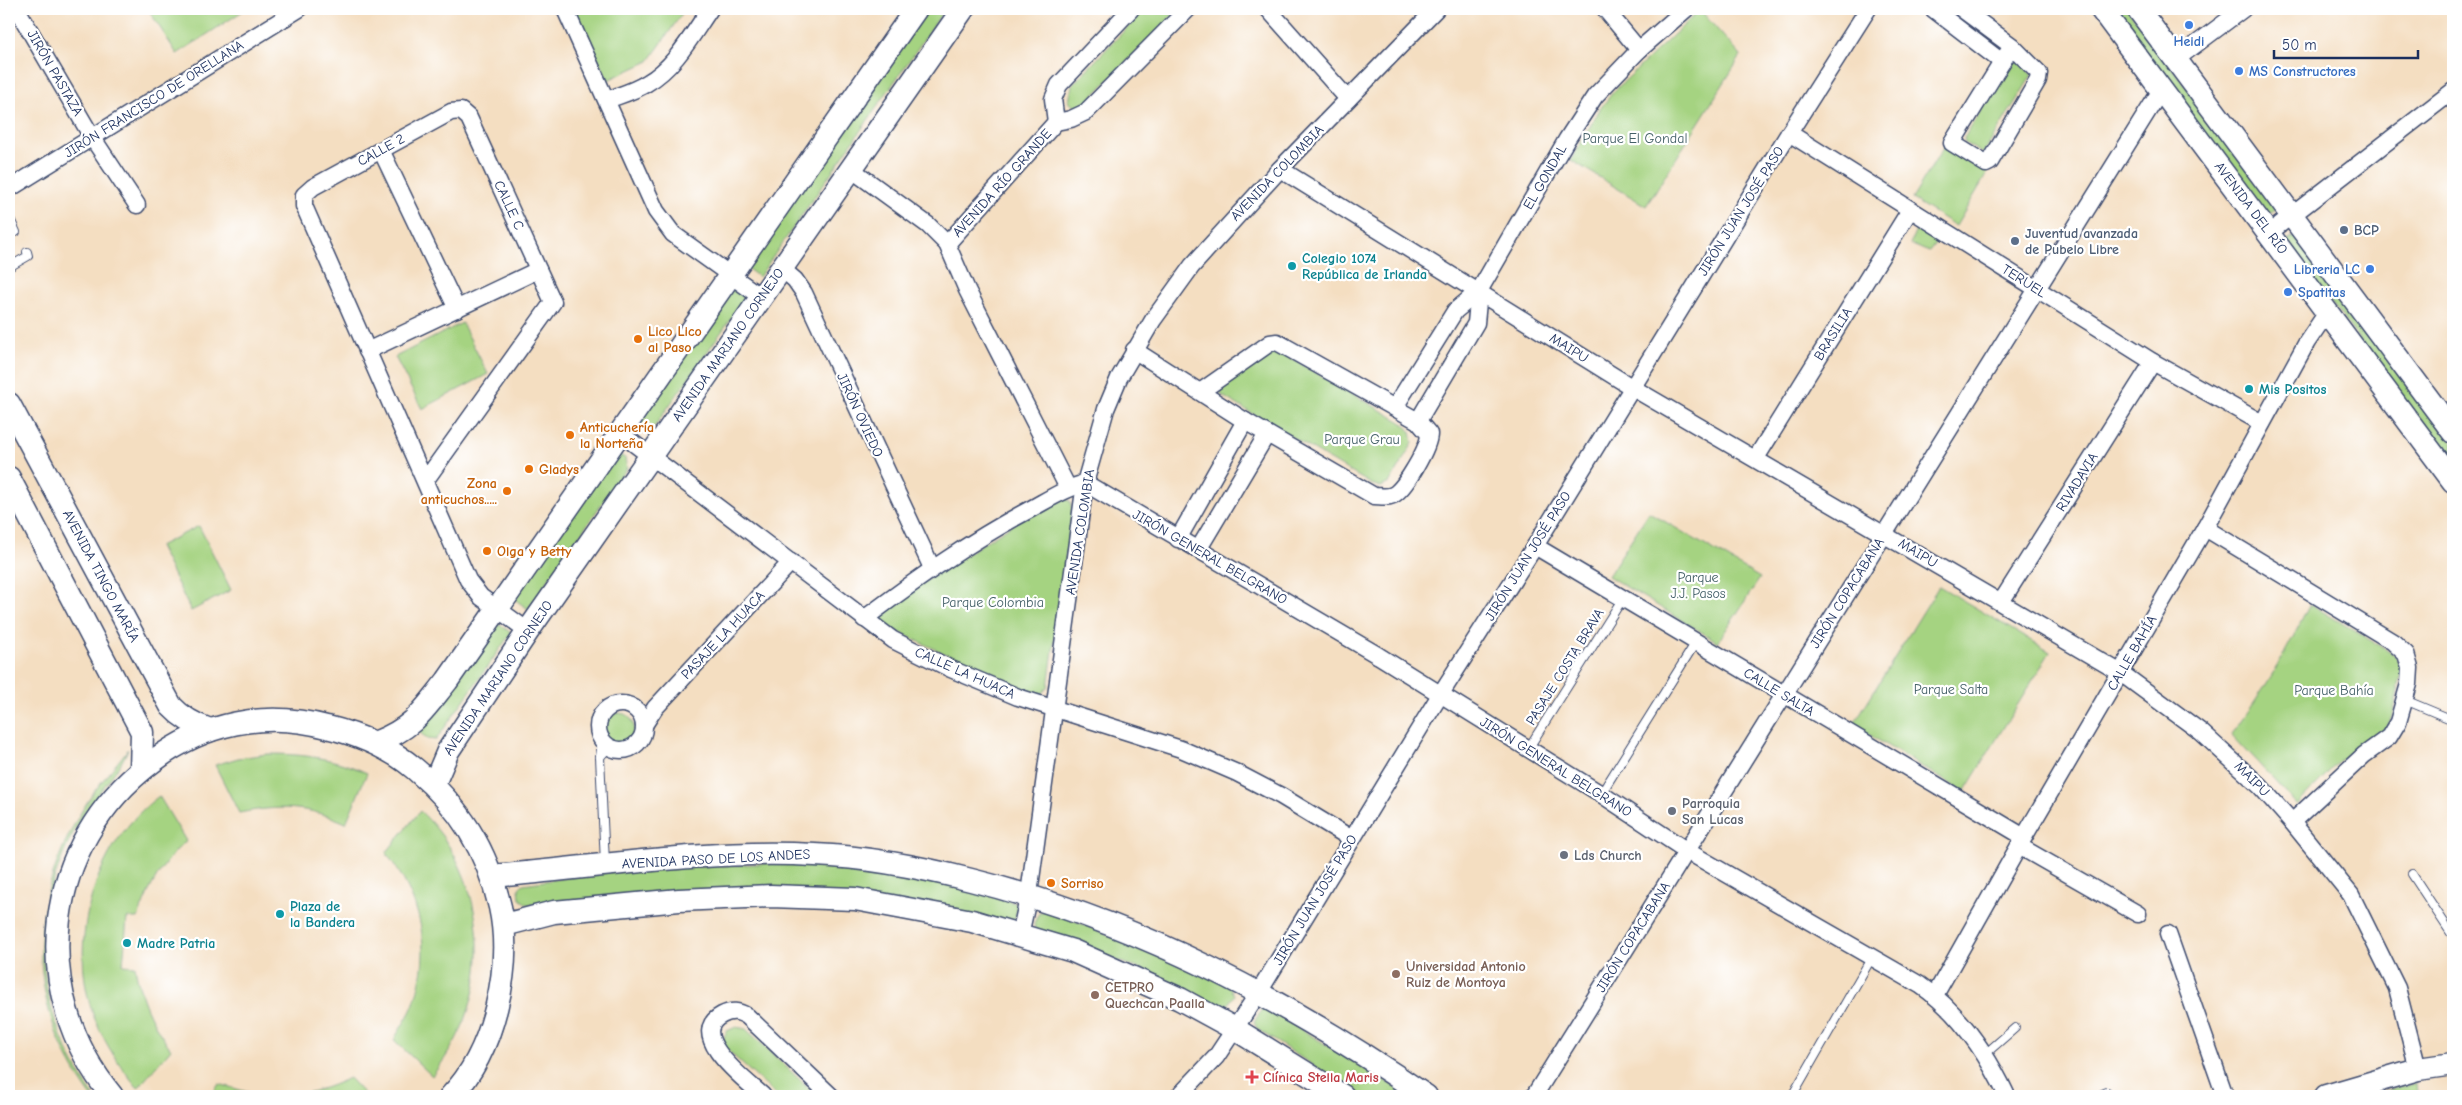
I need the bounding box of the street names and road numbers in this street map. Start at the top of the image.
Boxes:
street label: JIRÓN PASTAZA [23,27,87,119]
street label: JIRÓN FRANCISCO DE ORELLANA [61,37,247,161]
street label: AVENIDA COLOMBIA [1227,121,1327,225]
street label: AVENIDA RÍO GRANDE [949,125,1055,241]
street label: CALLE 2 [355,130,407,170]
street label: EL GONDAL [1520,141,1570,213]
street label: JIRÓN JUAN JOSÉ PASO [1694,143,1788,279]
street label: AVENIDA DEL RÍO [2211,159,2291,257]
street label: CALLE C [490,178,528,233]
street label: TERUEL [1999,261,2049,301]
street label: AVENIDA MARIANO CORNEJO [668,265,788,425]
street label: BRASILIA [1810,304,1856,364]
street label: MAIPU [1546,329,1592,367]
street label: JIRÓN OVIEDO [833,370,887,460]
street label: RIVADAVIA [2052,449,2102,515]
street label: AVENIDA COLOMBIA [1062,468,1098,596]
street label: JIRÓN JUAN JOSÉ PASO [1481,488,1575,624]
street label: JIRÓN GENERAL BELGRANO [1130,506,1290,608]
street label: AVENIDA TINGO MARÍA [59,507,143,645]
street label: JIRÓN COPACABANA [1806,535,1888,651]
street label: MAIPU [1895,535,1941,571]
street label: PASAJE LA HUACA [678,587,768,683]
street label: AVENIDA MARIANO CORNEJO [440,597,556,759]
street label: PASAJE COSTA BRAVA [1522,606,1608,728]
street label: CALLE BAHÍA [2104,612,2160,694]
street label: CALLE LA HUACA [912,643,1018,703]
street label: CALLE SALTA [1740,664,1818,720]
street label: JIRÓN GENERAL BELGRANO [1477,713,1635,821]
street label: MAIPU [2231,758,2273,800]
street label: JIRÓN JUAN JOSÉ PASO [1269,832,1361,968]
street label: AVENIDA PASO DE LOS ANDES [621,846,811,872]
street label: JIRÓN COPACABANA [1592,879,1674,995]

